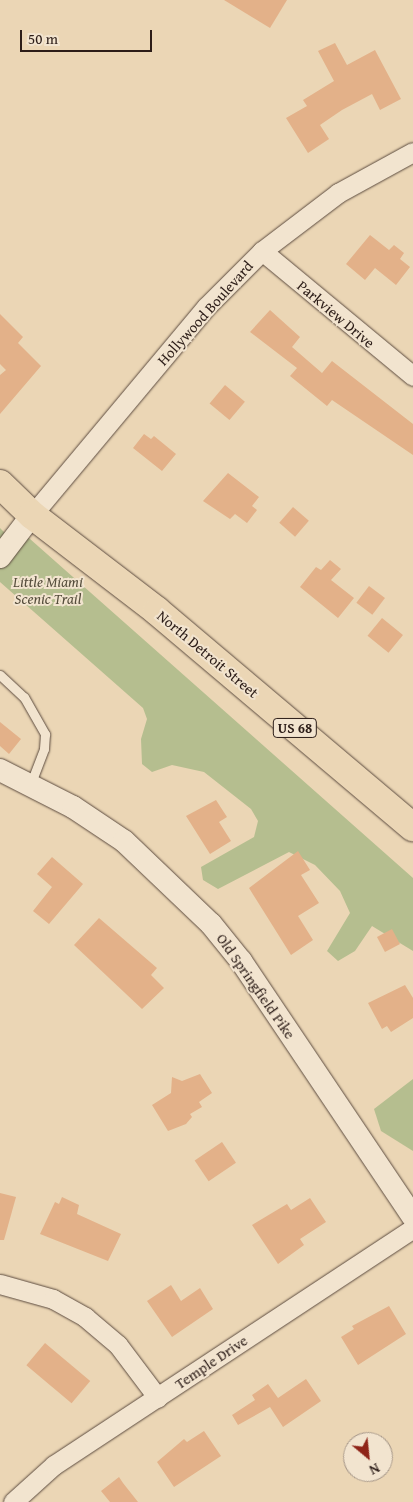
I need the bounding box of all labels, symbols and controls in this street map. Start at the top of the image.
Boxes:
scale bar [22,20,155,52]
text: 50 m [28,28,58,49]
street label: Hollywood Boulevard [153,257,257,369]
street label: Parkview Drive [294,276,378,352]
park label: Little Miami Scenic Trail [13,572,83,607]
street label: North Detroit Street [154,606,262,702]
road number: US 68 [272,716,318,740]
street label: Old Springfield Pike [213,930,299,1042]
street label: Temple Drive [171,1331,251,1393]
north arrow [343,1432,393,1482]
text: N [366,1458,383,1480]

